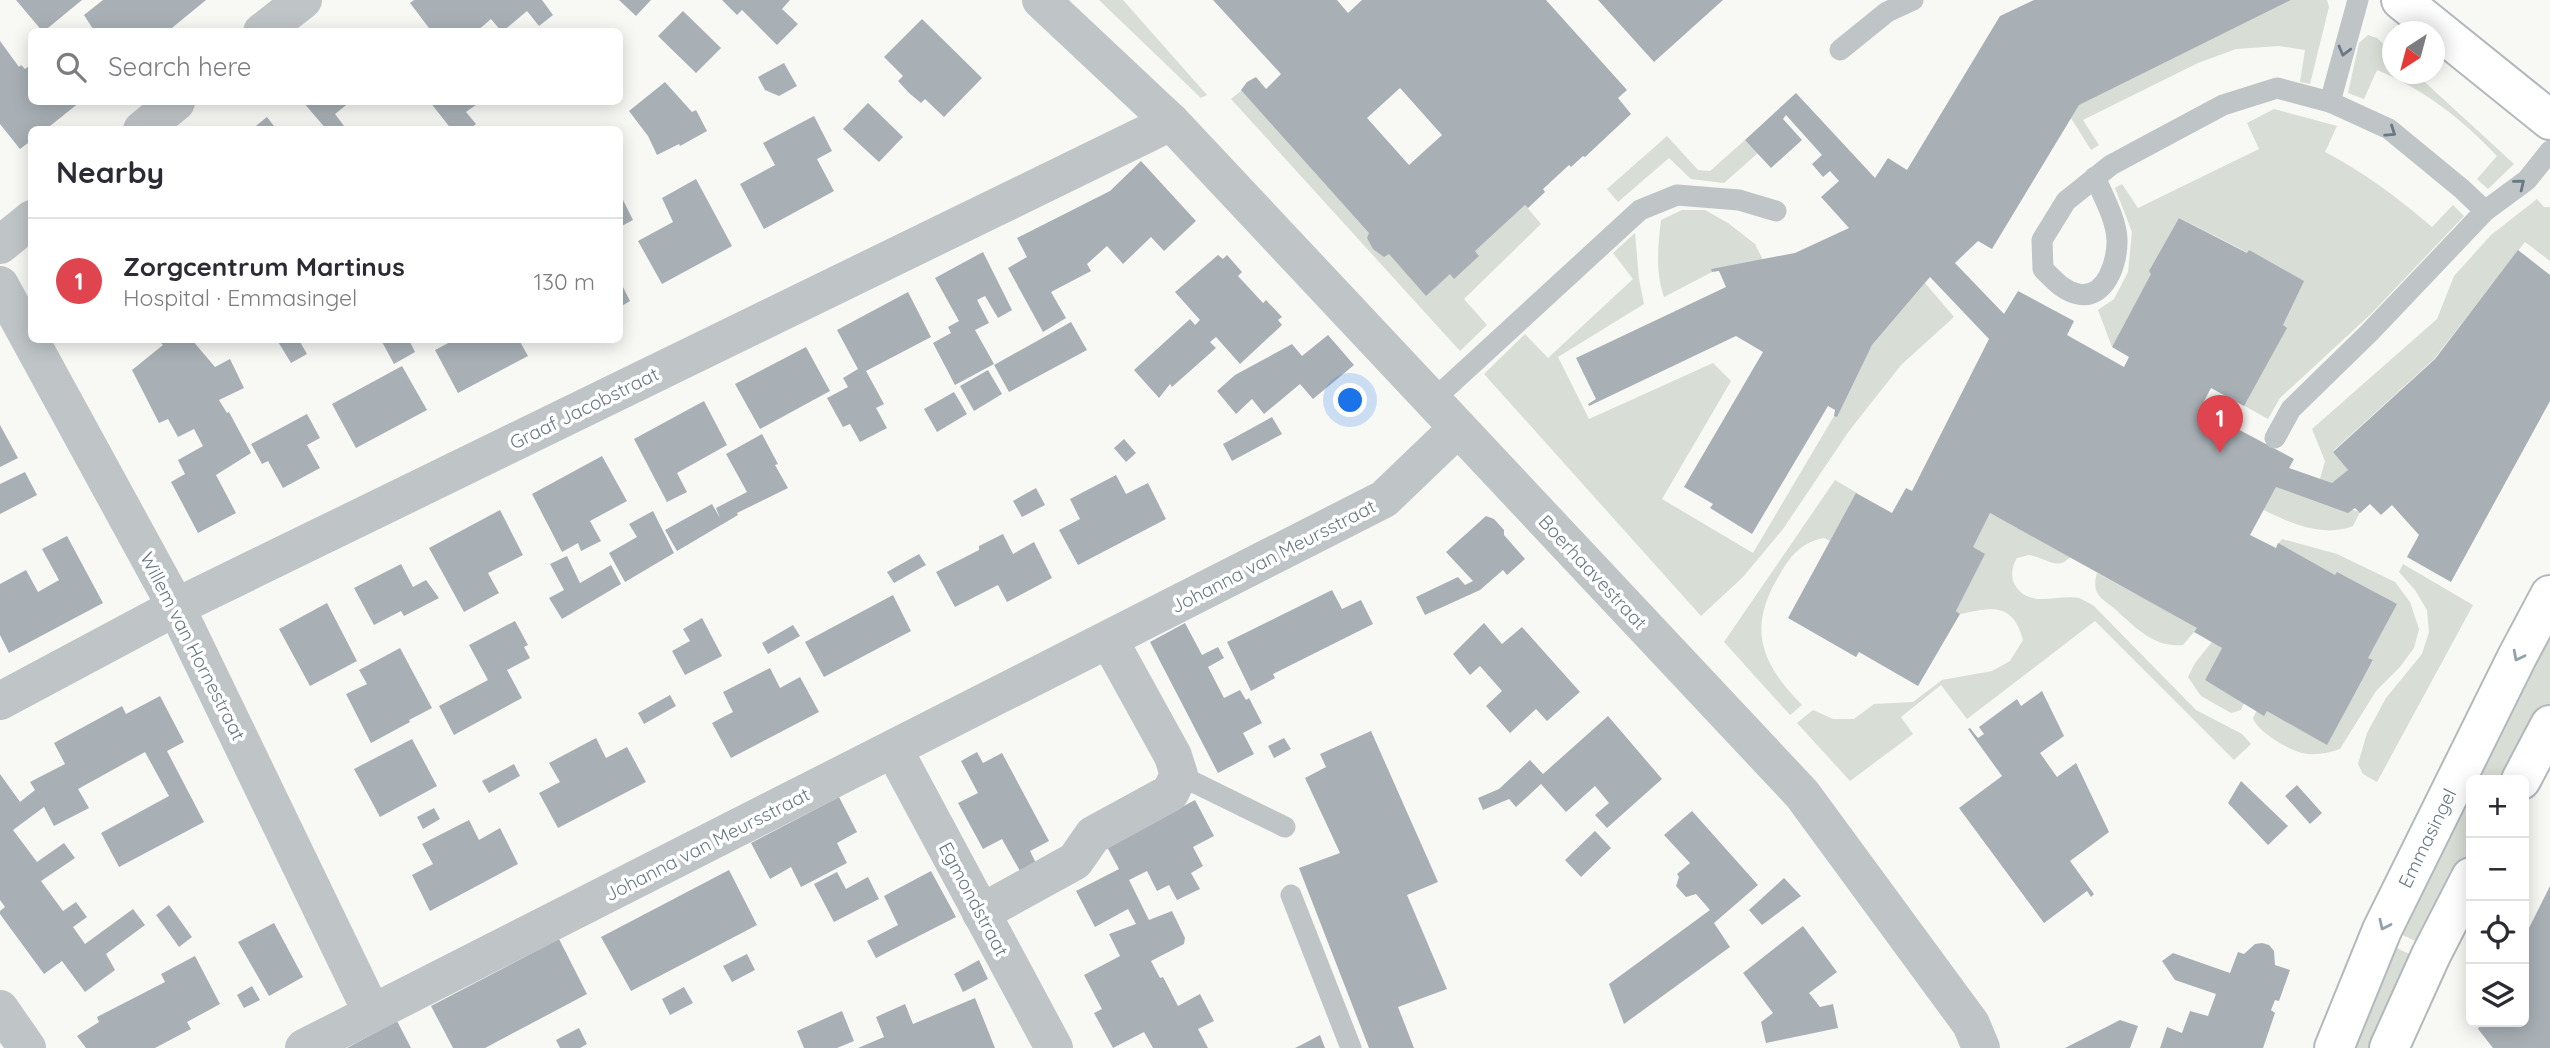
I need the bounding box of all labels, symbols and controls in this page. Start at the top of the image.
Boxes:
north arrow [2382,21,2445,84]
search box [28,28,623,105]
one-way arrow [2338,45,2352,57]
icon: search [52,48,90,86]
text: Search here [108,50,252,83]
one-way arrow [2383,124,2396,137]
text: Nearby [56,153,164,191]
one-way arrow [2512,180,2525,192]
text: Zorgcentrum Martinus [123,250,405,283]
text: 1 [75,267,83,296]
text: 130 m [533,267,595,296]
text: Hospital · Emmasingel [123,283,357,312]
street label: Graaf Jacobstraat [506,362,662,454]
your location [1333,383,1367,417]
pin: 1 [2197,395,2243,453]
street label: Johanna van Meursstraat [1167,494,1379,618]
street label: Boerhaavestraat [1534,510,1652,634]
street label: Willem van Hornestraat [135,548,251,744]
one-way arrow [2512,649,2526,661]
map controls [2466,775,2529,1027]
button: + [2466,775,2529,838]
street label: Johanna van Meursstraat [601,782,813,906]
street label: Emmasingel [2393,784,2461,892]
street label: Egmondstraat [934,838,1014,960]
button: − [2466,838,2529,901]
button: locate [2466,901,2529,964]
one-way arrow [2379,918,2393,931]
button: layers [2466,964,2529,1027]

